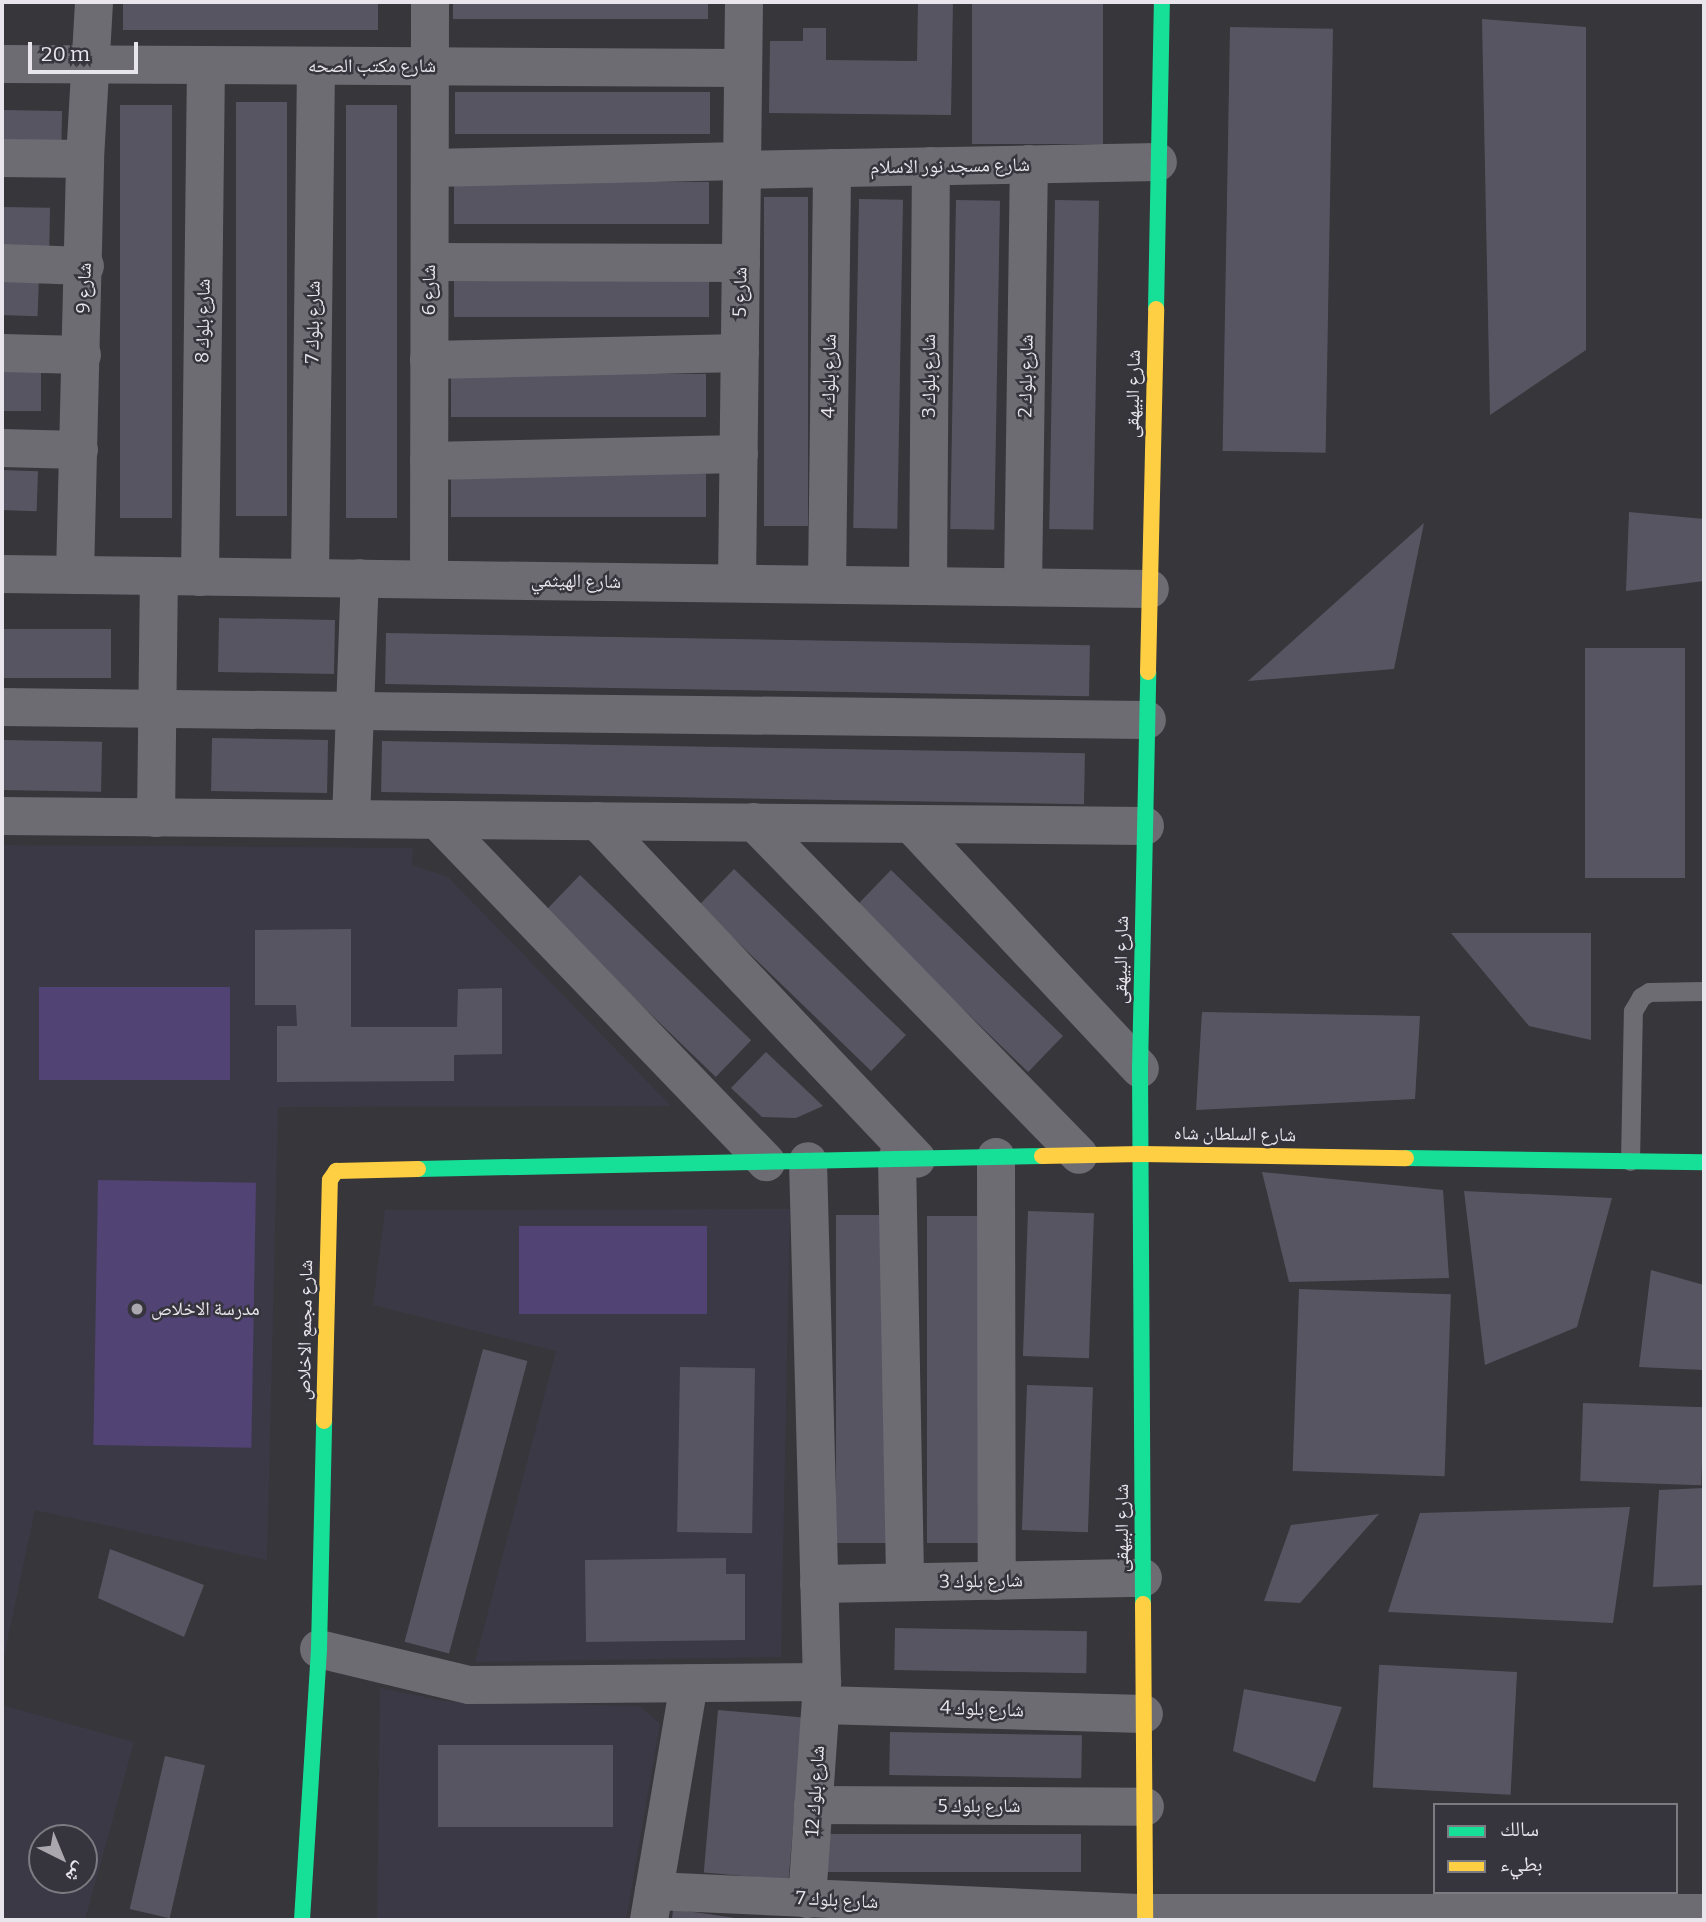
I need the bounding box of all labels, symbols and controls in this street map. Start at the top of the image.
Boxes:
scale bar [32,28,142,72]
text: 20 m [41,41,90,67]
street label: شارع مكتب الصحه [308,55,436,77]
street label: شارع مسجد نور الاسلام [870,153,1030,179]
street label: شارع 9 [72,262,96,314]
street label: شارع 6 [418,264,440,316]
street label: شارع 5 [728,267,752,317]
street label: شارع بلوك 8 [191,279,215,363]
street label: شارع بلوك 7 [301,280,325,364]
street label: شارع بلوك 4 [817,334,841,418]
street label: شارع بلوك 3 [918,334,940,418]
street label: شارع بلوك 2 [1014,334,1038,418]
street label: شارع البيهقى [1121,350,1145,438]
street label: شارع الهيثمي [531,569,621,593]
street label: شارع البيهقى [1109,916,1133,1004]
street label: شارع السلطان شاه [1174,1122,1296,1146]
street label: شارع مجمع الاخلاص [292,1259,318,1401]
place label: مدرسة الاخلاص [151,1298,260,1320]
marker: مدرسة الاخلاص [129,1301,145,1317]
street label: شارع البيهقى [1111,1484,1133,1572]
street label: شارع بلوك 3 [939,1569,1023,1593]
street label: شارع بلوك 4 [940,1696,1024,1722]
street label: شارع بلوك 12 [800,1745,830,1837]
street label: شارع بلوك 5 [937,1795,1021,1817]
legend [1433,1803,1678,1894]
text: سالك [1500,1816,1539,1842]
north arrow [28,1824,98,1894]
text: بطيء [1500,1851,1543,1877]
text: ش [61,1858,92,1889]
street label: شارع بلوك 7 [795,1886,879,1914]

